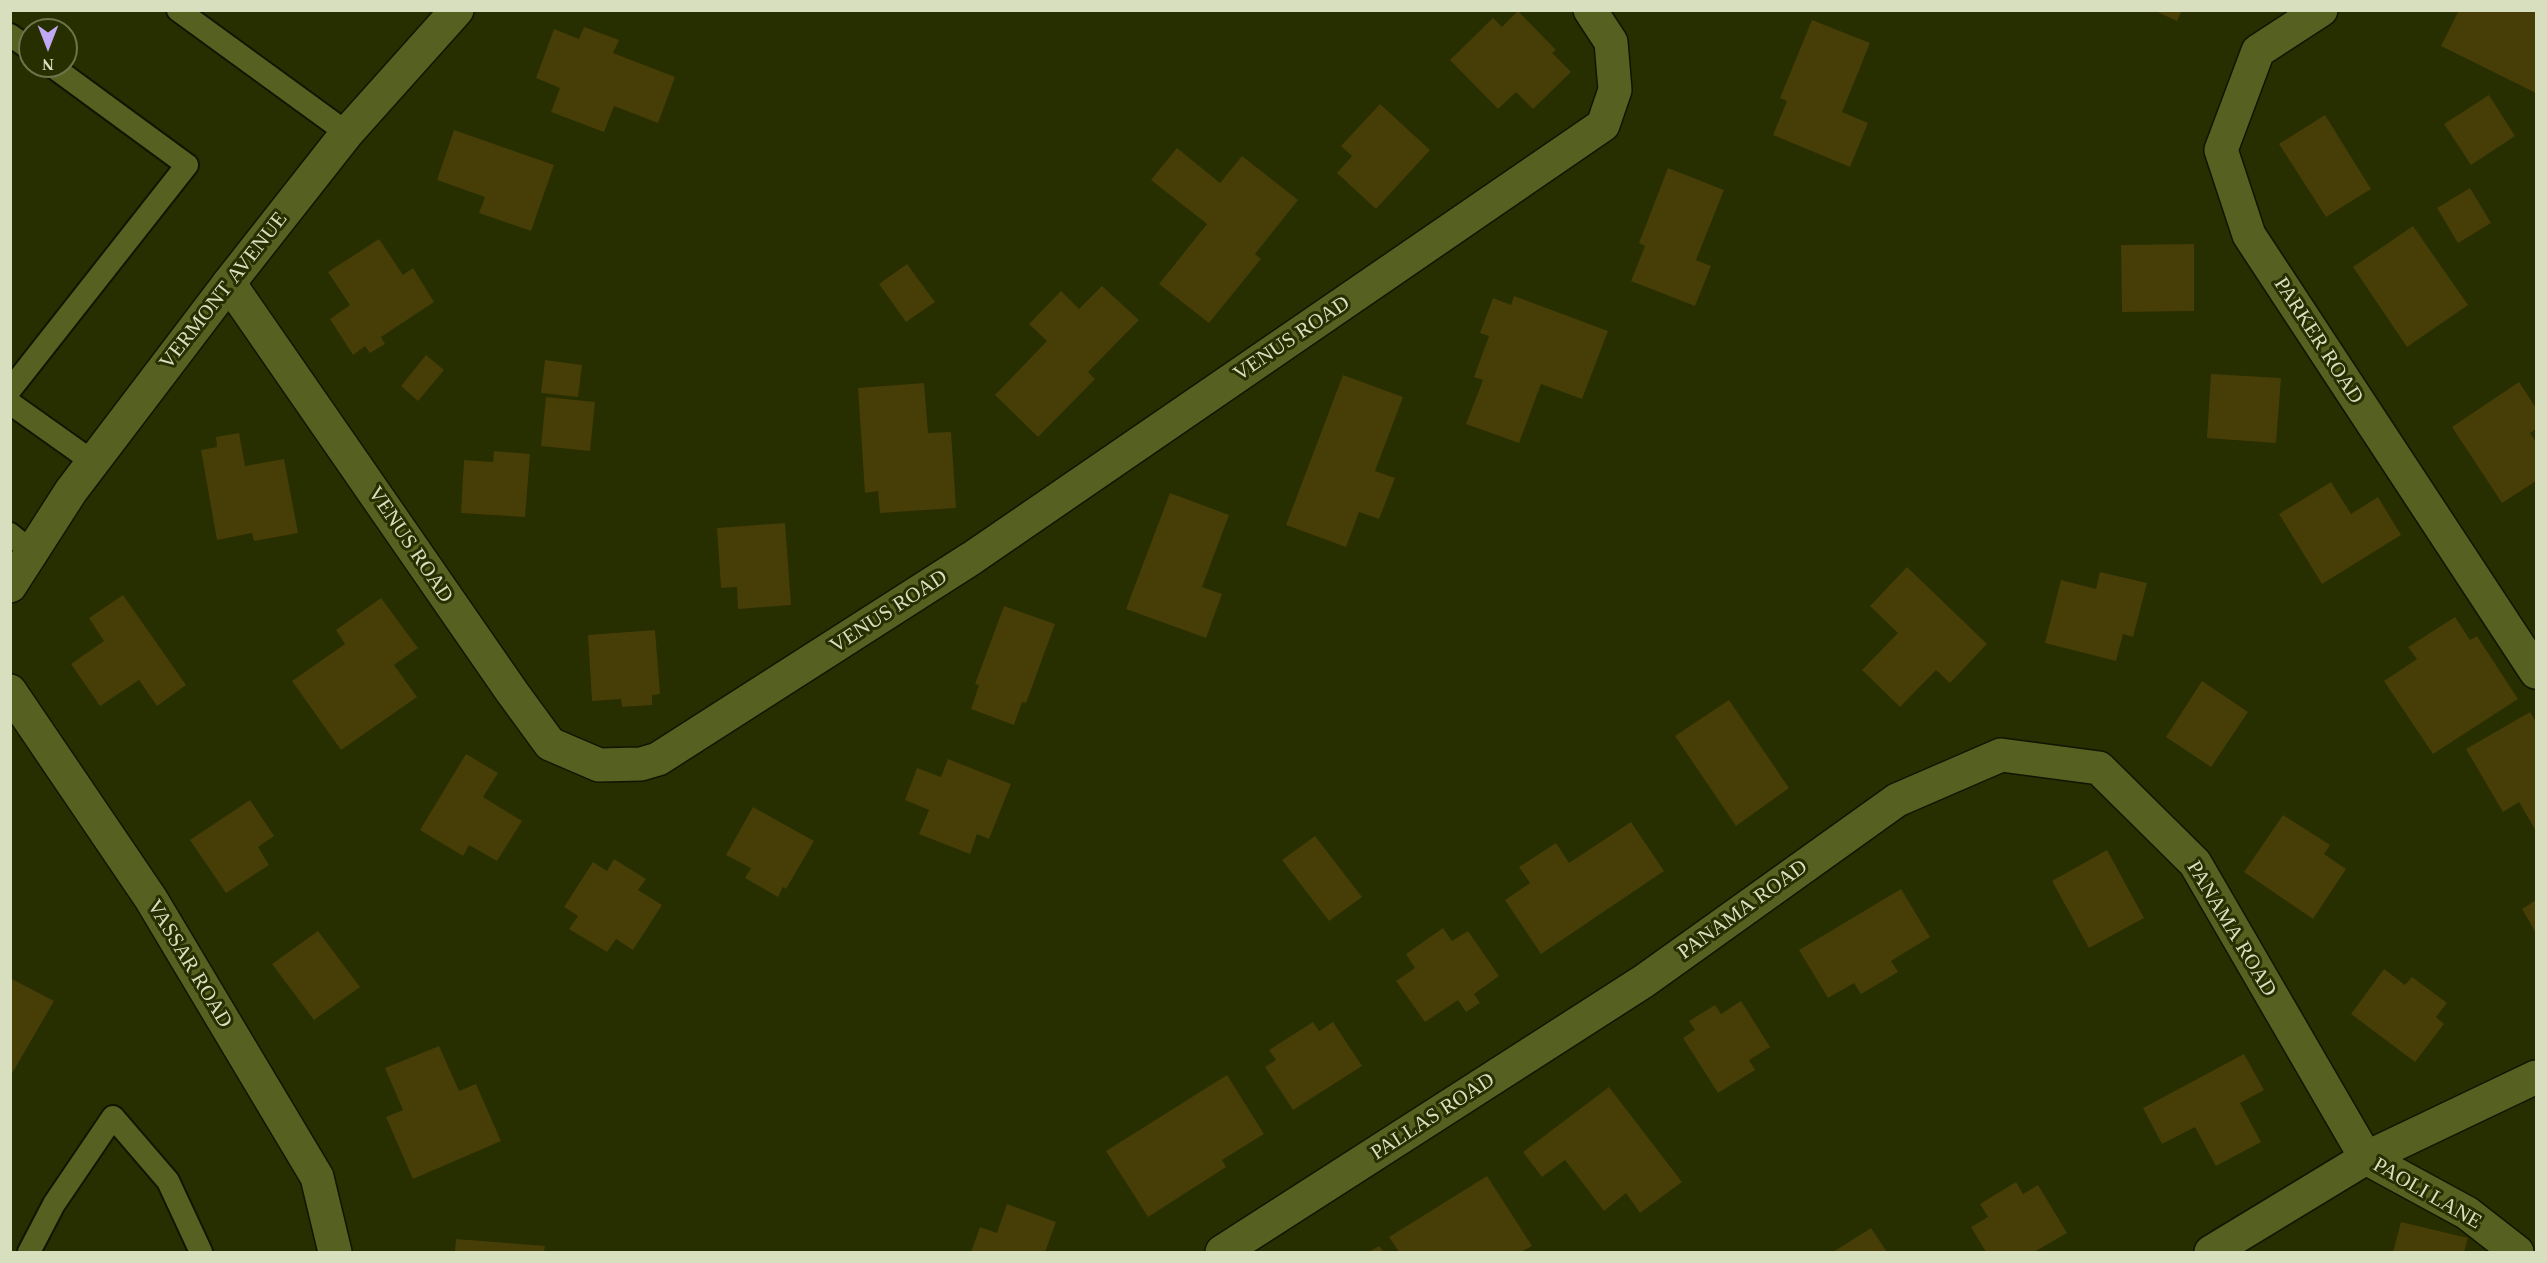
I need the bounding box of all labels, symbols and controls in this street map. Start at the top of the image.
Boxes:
north arrow [18,18,78,78]
text: N [42,56,54,73]
street label: VERMONT AVENUE [155,207,293,375]
street label: PARKER ROAD [2268,273,2368,409]
street label: VENUS ROAD [1229,291,1355,387]
street label: VENUS ROAD [362,482,458,608]
street label: VENUS ROAD [826,565,952,659]
street label: PANAMA ROAD [1673,855,1813,965]
street label: PANAMA ROAD [2181,857,2281,1001]
street label: VASSAR ROAD [141,895,237,1033]
street label: PALLAS ROAD [1367,1068,1499,1166]
street label: PAOLI LANE [2368,1153,2486,1235]

